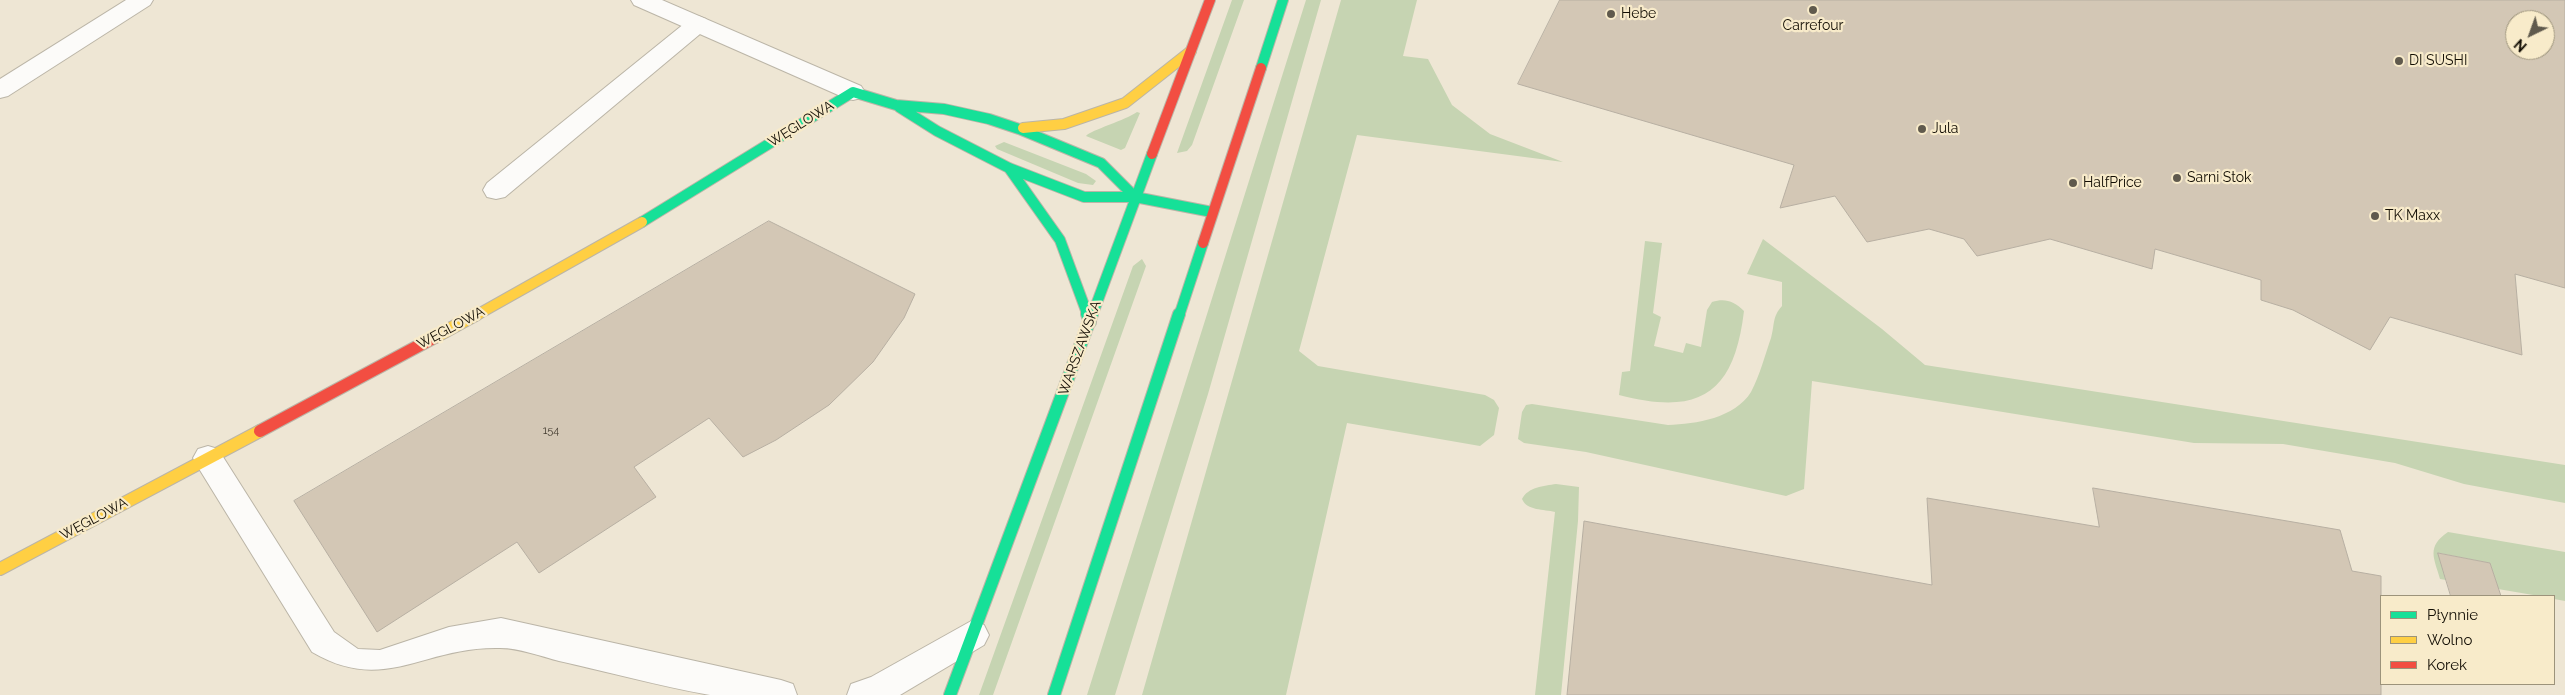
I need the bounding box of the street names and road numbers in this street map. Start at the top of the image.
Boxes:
street label: WĘGLOWA [765,97,837,151]
street label: WARSZAWSKA [1055,298,1105,398]
street label: WĘGLOWA [414,303,488,353]
street label: WĘGLOWA [57,494,131,544]

